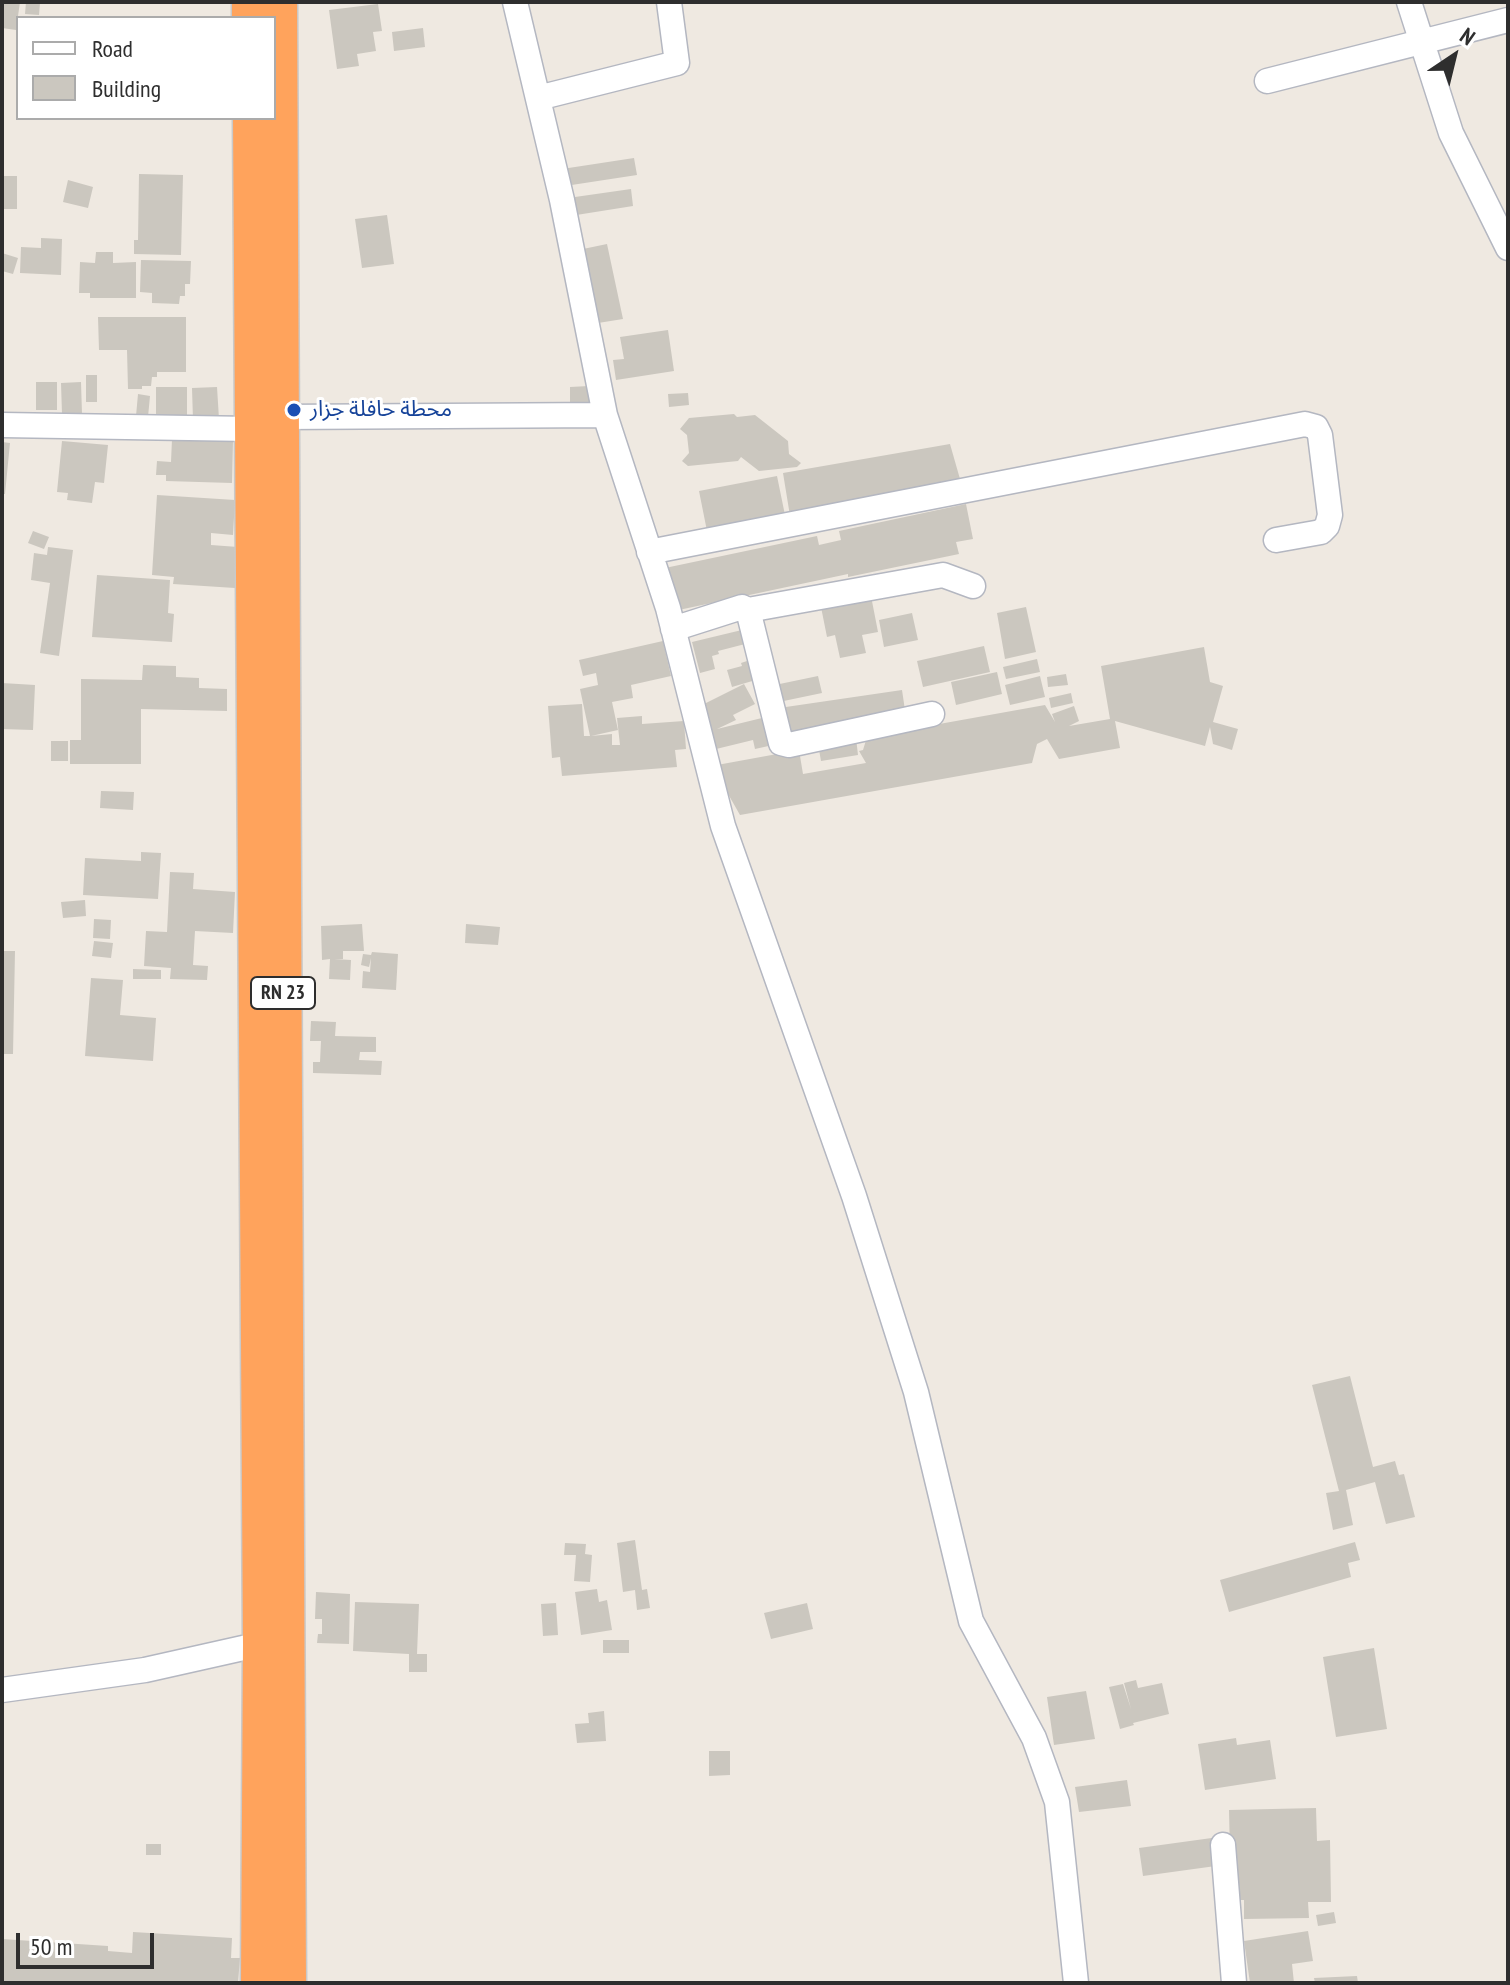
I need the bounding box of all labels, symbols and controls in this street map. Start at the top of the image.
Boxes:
legend [16,16,276,120]
north arrow [1414,16,1494,96]
text: N [1455,21,1481,51]
text: Road [92,33,133,64]
text: Building [92,73,161,104]
place label: محطة حافلة جزار [310,397,452,423]
marker: محطة حافلة جزار [285,401,303,419]
road number: RN 23 [251,977,315,1009]
scale bar [20,1917,158,1967]
text: 50 m [30,1931,72,1962]

